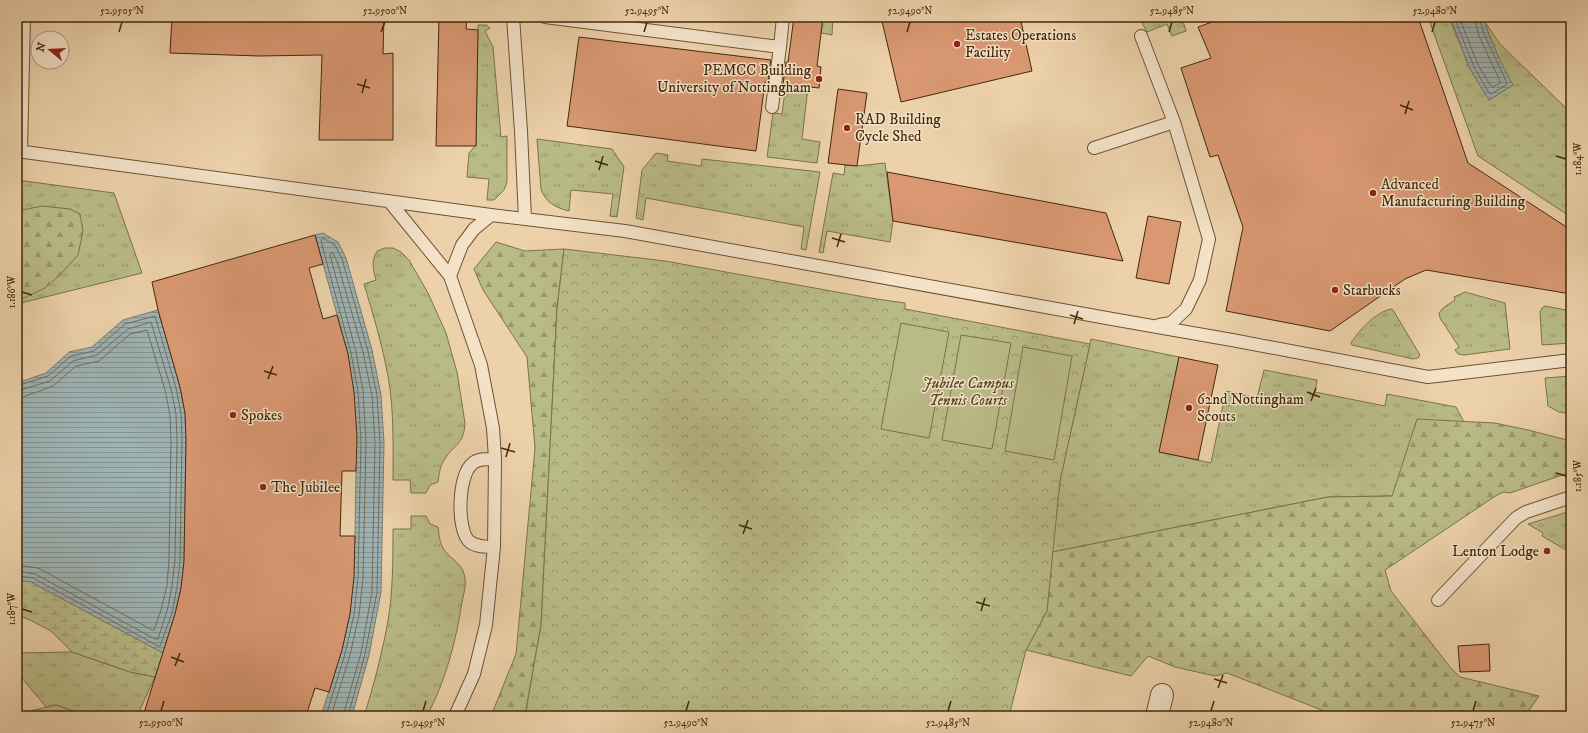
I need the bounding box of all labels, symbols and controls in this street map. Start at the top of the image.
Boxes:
text: 52.9505°N [100,5,144,17]
text: 52.9500°N [363,5,407,17]
text: 52.9495°N [625,5,669,17]
text: 52.9490°N [888,5,932,17]
text: 52.9485°N [1150,5,1194,17]
text: 52.9480°N [1413,5,1457,17]
place label: Estates Operations Facility [965,26,1076,62]
north arrow [30,30,70,70]
marker: Estates Operations Facility [952,39,962,49]
text: N [33,41,49,54]
place label: PEMCC Building University of Nottingham [657,61,812,97]
marker: PEMCC Building University of Nottingham [814,74,824,84]
place label: RAD Building Cycle Shed [855,110,941,146]
marker: RAD Building Cycle Shed [842,123,852,133]
text: 1.184°W [1572,142,1584,175]
place label: Advanced Manufacturing Building [1381,175,1526,211]
marker: Advanced Manufacturing Building [1368,188,1378,198]
text: 1.186°W [6,275,18,308]
place label: Starbucks [1343,281,1401,300]
marker: Starbucks [1330,285,1340,295]
park label: Jubilee Campus Tennis Courts [922,374,1014,410]
place label: 62nd Nottingham Scouts [1197,390,1304,426]
marker: 62nd Nottingham Scouts [1184,403,1194,413]
place label: Spokes [241,406,282,425]
marker: Spokes [228,410,238,420]
text: 1.185°W [1572,459,1584,492]
place label: The Jubilee [271,478,340,497]
marker: The Jubilee [258,482,268,492]
place label: Lenton Lodge [1452,542,1539,561]
marker: Lenton Lodge [1542,546,1552,556]
text: 1.187°W [6,592,18,625]
text: 52.9500°N [139,717,183,729]
text: 52.9495°N [401,717,445,729]
text: 52.9490°N [664,717,708,729]
text: 52.9485°N [926,717,970,729]
text: 52.9480°N [1189,717,1233,729]
text: 52.9475°N [1451,717,1495,729]

